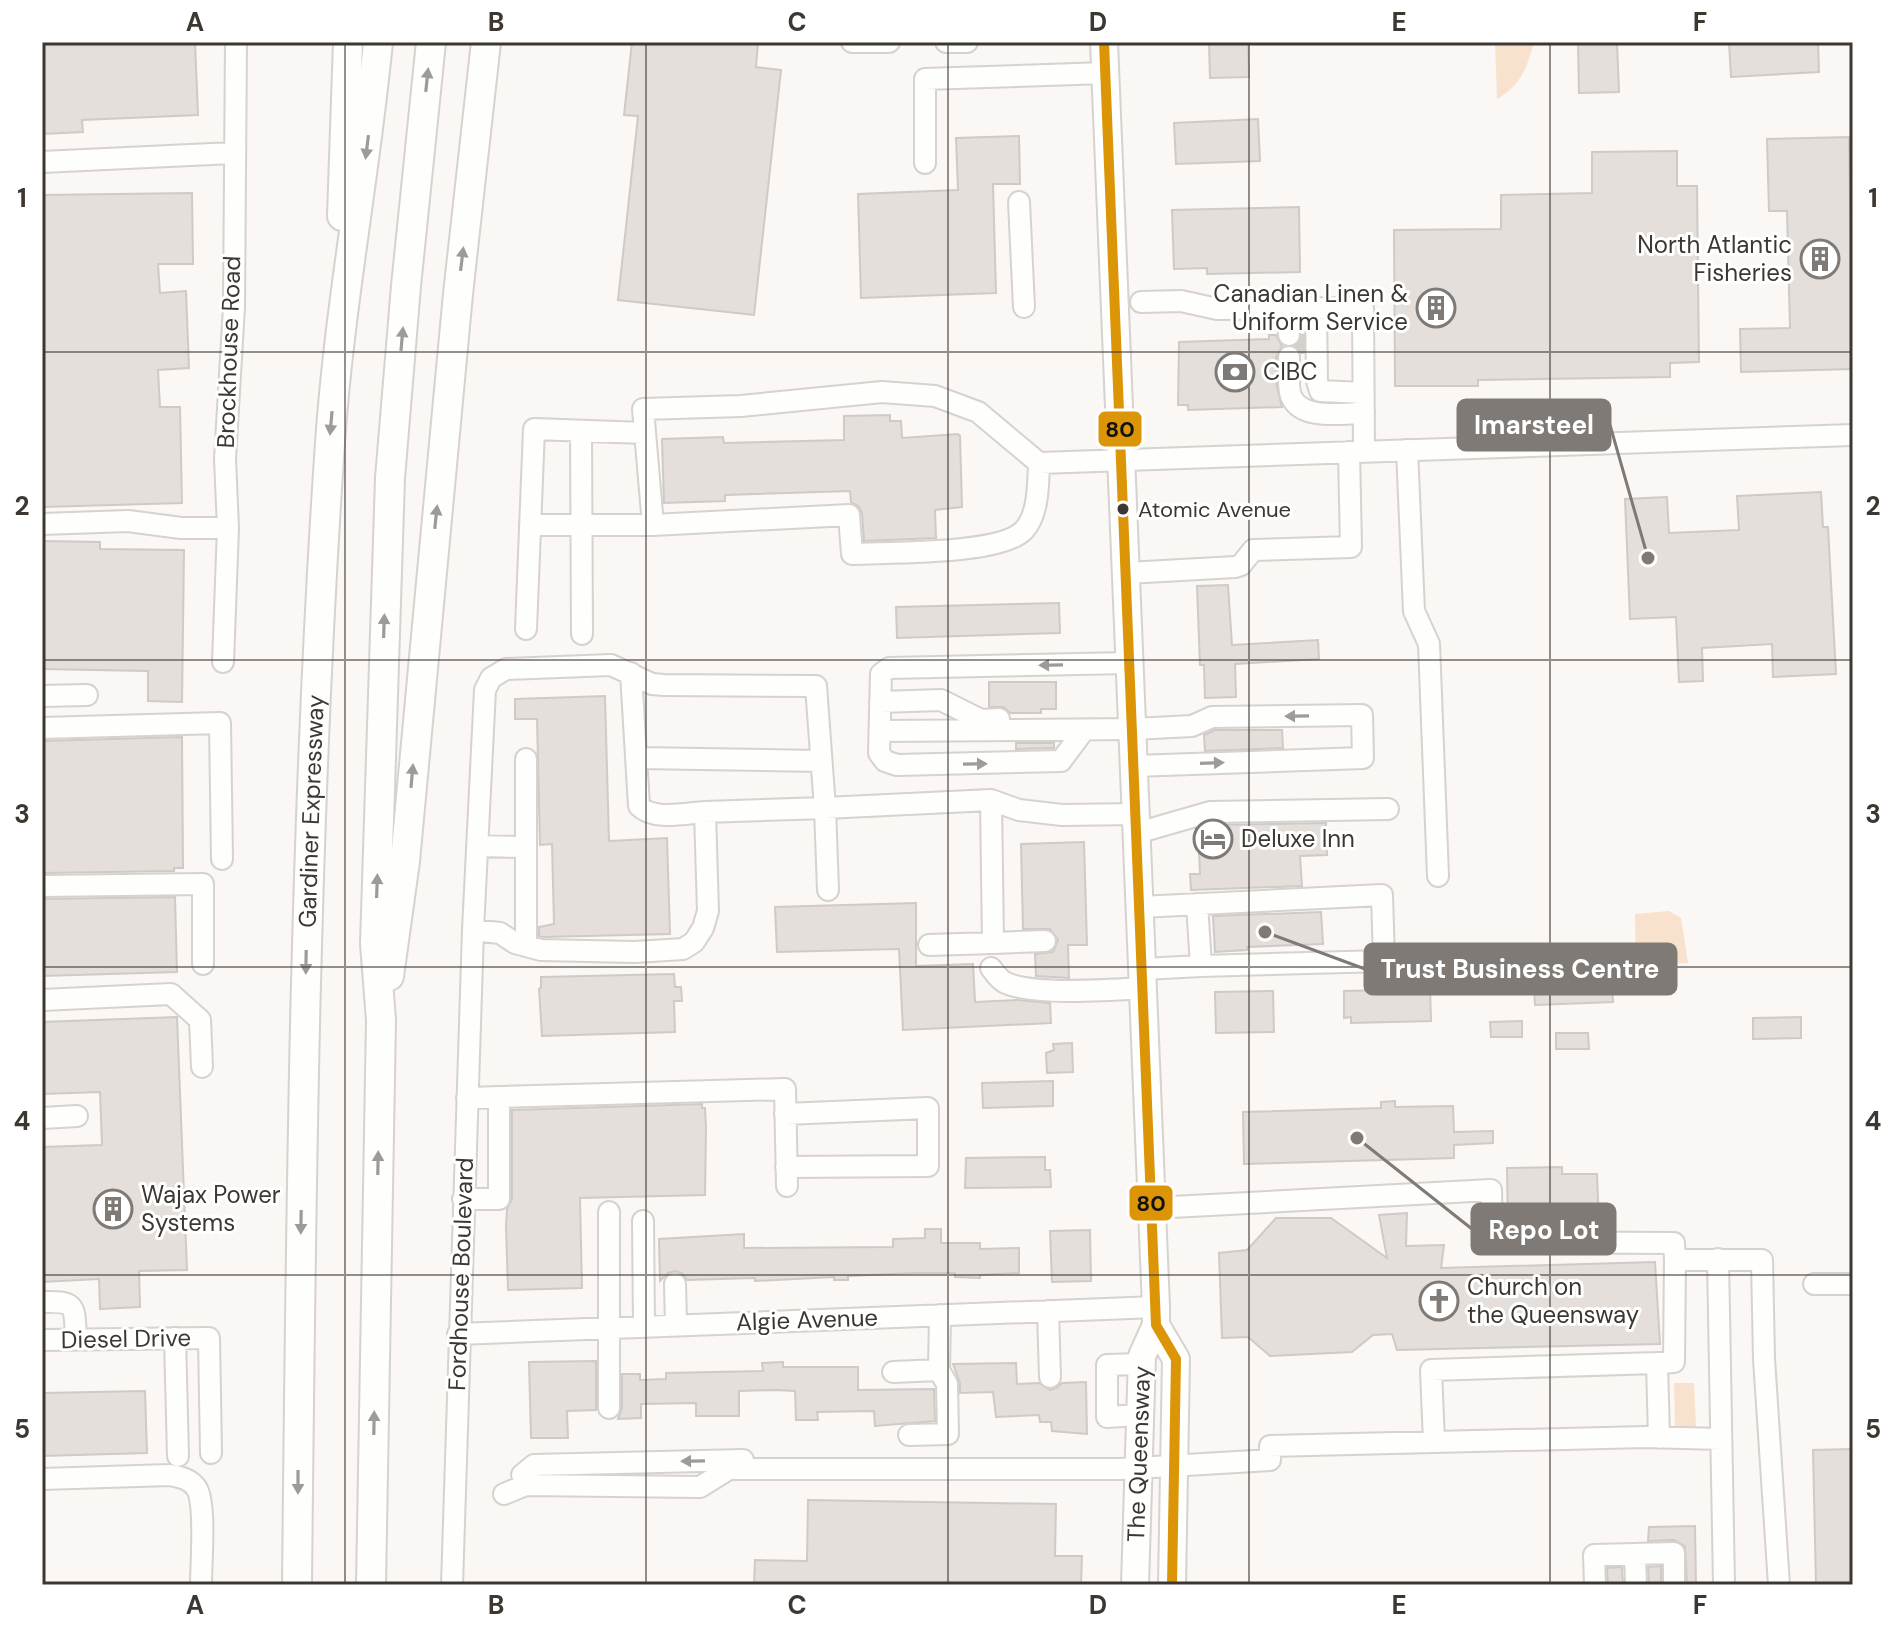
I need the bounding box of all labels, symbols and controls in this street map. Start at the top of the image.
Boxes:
text: A [186,5,204,39]
text: B [488,5,504,39]
text: C [787,5,807,39]
text: D [1089,5,1107,39]
text: E [1391,5,1407,39]
text: F [1693,5,1707,39]
one-way arrow [421,67,434,92]
one-way arrow [360,135,373,160]
text: 1 [17,181,27,215]
text: 1 [1868,181,1878,215]
place label: North Atlantic Fisheries [1637,229,1792,288]
building icon: North Atlantic Fisheries [1799,238,1841,280]
one-way arrow [456,246,469,271]
street label: Brockhouse Road [210,255,247,449]
place label: Canadian Linen & Uniform Service [1213,278,1408,337]
building icon: Canadian Linen & Uniform Service [1415,287,1457,329]
one-way arrow [395,326,408,351]
bank icon: CIBC [1214,351,1256,393]
place label: CIBC [1263,356,1318,387]
callout: Imarsteel [1458,400,1610,450]
text: Imarsteel [1474,408,1594,442]
line badge: 80 [1097,410,1143,448]
one-way arrow [325,411,338,436]
text: 80 [1105,415,1135,444]
text: 2 [14,489,30,523]
text: 2 [1865,489,1881,523]
place label: Atomic Avenue [1138,495,1291,524]
marker: Atomic Avenue [1115,501,1131,517]
one-way arrow [429,504,442,529]
one-way arrow [378,613,391,638]
one-way arrow [1038,659,1063,671]
street label: Gardiner Expressway [291,694,331,928]
one-way arrow [1284,709,1309,722]
one-way arrow [1200,757,1225,770]
one-way arrow [963,758,988,770]
one-way arrow [406,763,419,788]
text: 3 [14,797,30,831]
text: 3 [1865,797,1881,831]
hotel icon: Deluxe Inn [1192,818,1234,860]
place label: Deluxe Inn [1241,823,1355,854]
one-way arrow [370,873,383,898]
callout: Trust Business Centre [1365,944,1676,994]
one-way arrow [300,950,312,975]
text: Trust Business Centre [1380,952,1660,986]
text: 4 [14,1104,30,1138]
text: 4 [1865,1104,1881,1138]
one-way arrow [372,1150,385,1175]
street label: Fordhouse Boulevard [441,1157,480,1391]
place label: Wajax Power Systems [141,1179,281,1238]
line badge: 80 [1128,1184,1174,1222]
building icon: Wajax Power Systems [92,1188,134,1230]
text: 80 [1136,1189,1166,1218]
callout: Repo Lot [1472,1204,1615,1254]
one-way arrow [294,1210,307,1235]
text: Repo Lot [1489,1213,1599,1247]
place label: Church on the Queensway [1467,1271,1639,1330]
church icon: Church on the Queensway [1418,1280,1460,1322]
street label: Algie Avenue [735,1302,878,1337]
street label: Diesel Drive [61,1322,191,1355]
street label: The Queensway [1120,1365,1157,1543]
one-way arrow [368,1410,380,1435]
text: 5 [14,1412,30,1446]
text: 5 [1865,1412,1881,1446]
one-way arrow [680,1455,705,1467]
one-way arrow [292,1470,304,1495]
text: A [186,1588,204,1622]
text: B [488,1588,504,1622]
text: C [787,1588,807,1622]
text: D [1089,1588,1107,1622]
text: E [1391,1588,1407,1622]
text: F [1693,1588,1707,1622]

